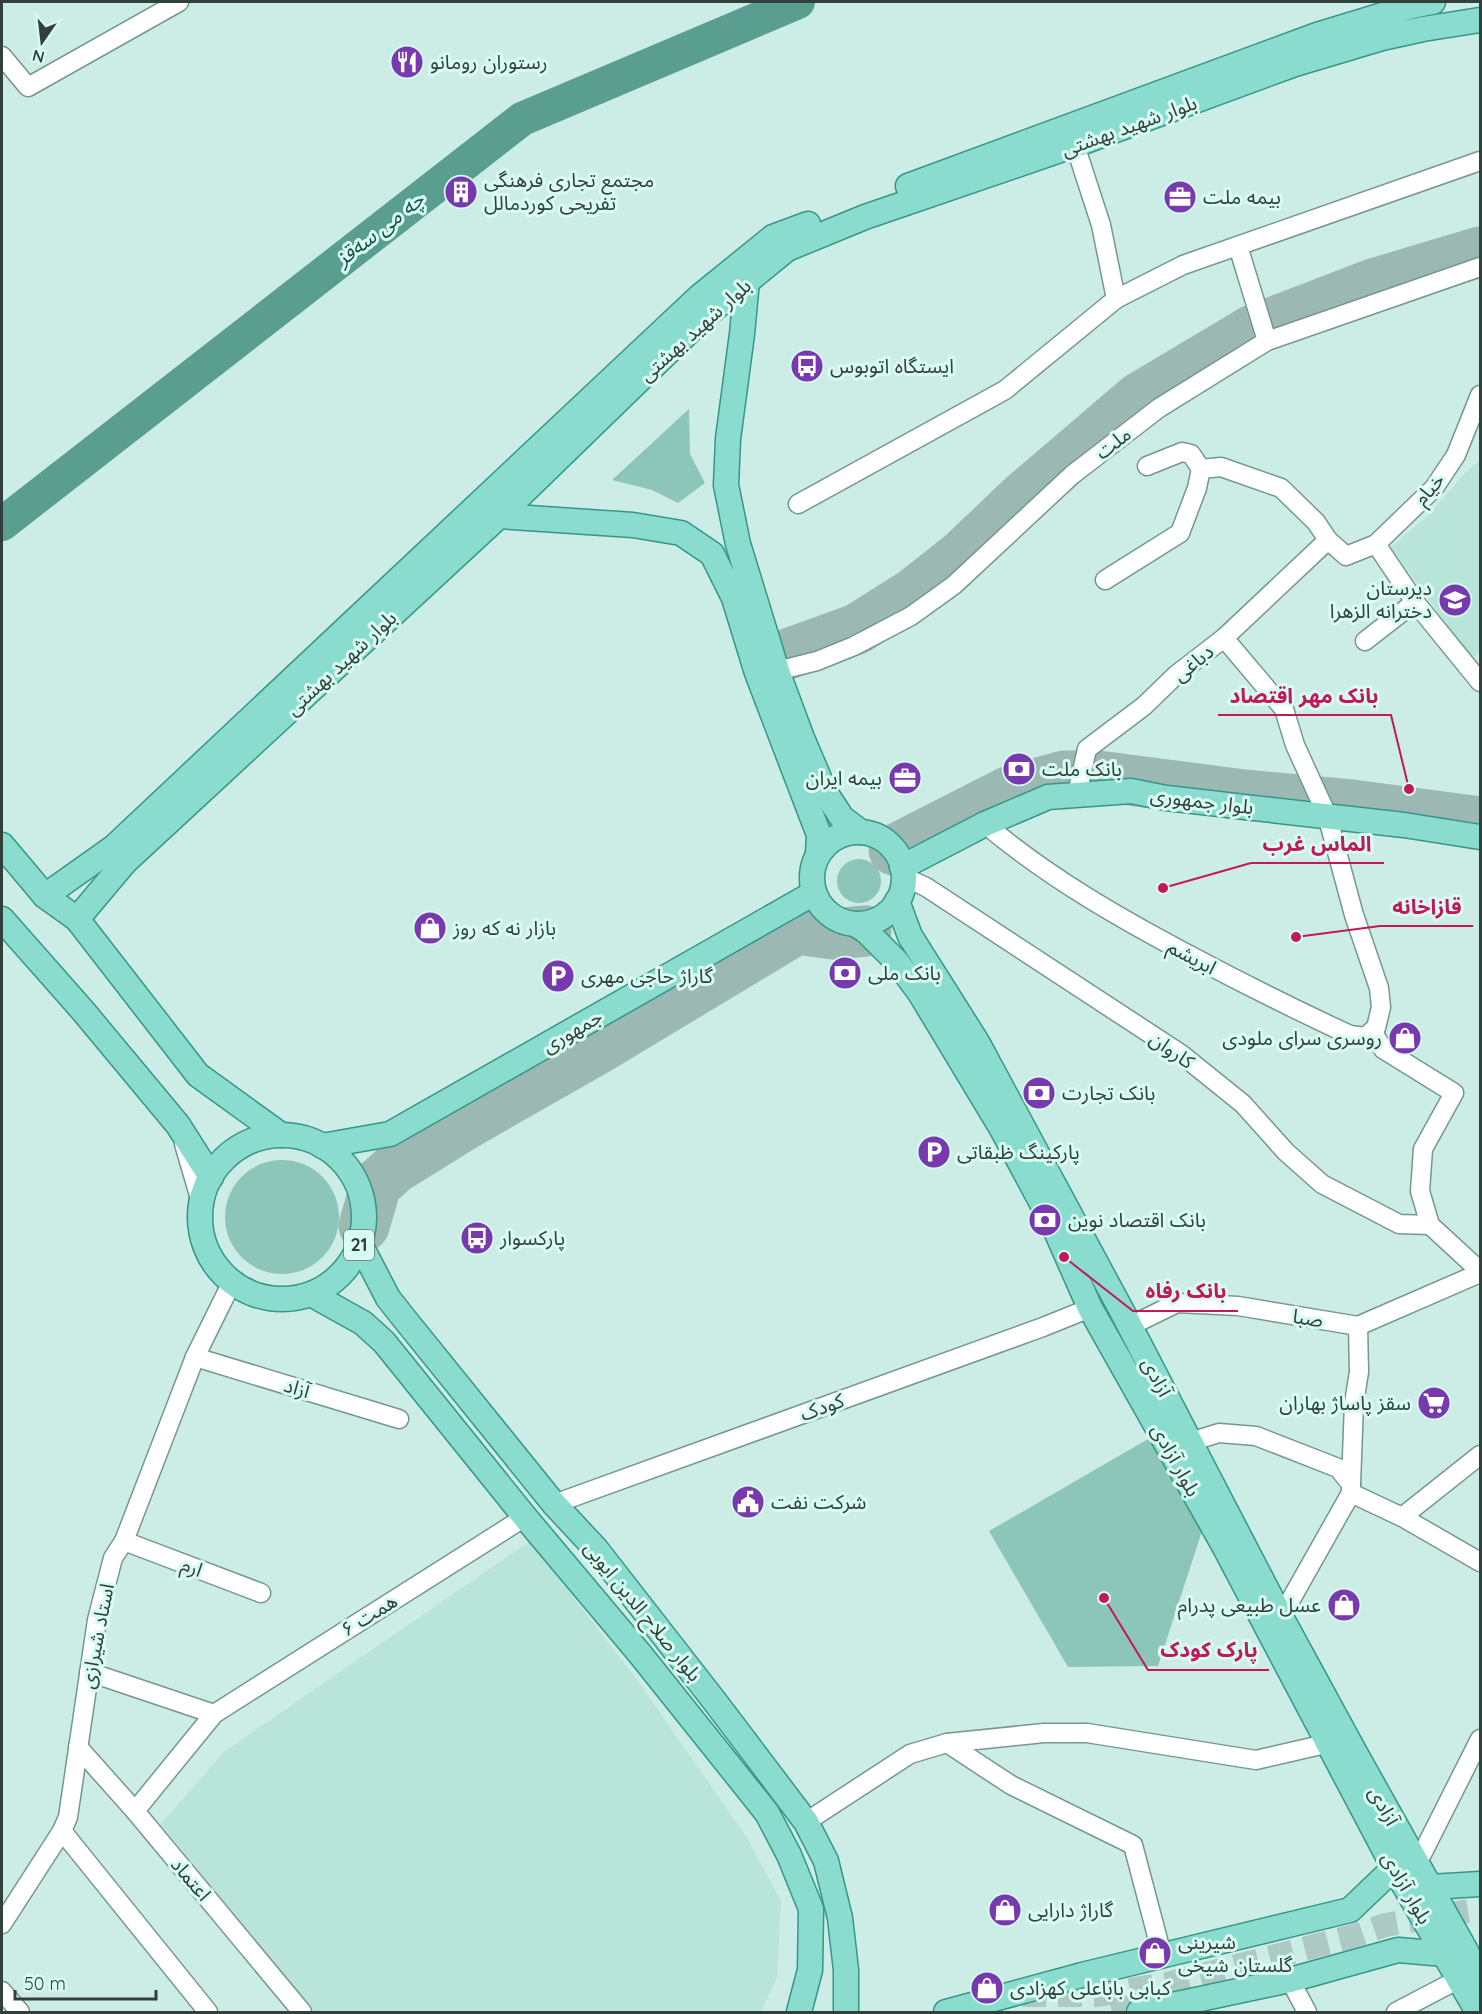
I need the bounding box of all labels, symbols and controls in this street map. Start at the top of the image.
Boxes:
north arrow [12,12,72,72]
restaurant icon: رستوران رومانو [389,44,425,80]
text: N [30,45,46,68]
place label: رستوران رومانو [430,49,548,74]
street label: بلوار شهید بهشتی [1058,89,1200,162]
place label: مجتمع تجاری فرهنگی تفریحی کوردمالل [484,167,654,215]
building icon: مجتمع تجاری فرهنگی تفریحی کوردمالل [443,174,479,210]
office icon: بیمه ملت [1162,179,1198,215]
place label: بیمه ملت [1203,184,1281,209]
water label: چە می سەقز [328,185,430,274]
street label: بلوار شهید بهشتی [633,273,756,387]
bus stop icon: ایستگاه اتوبوس [789,348,825,384]
place label: ایستگاه اتوبوس [830,353,954,378]
street label: ملت [1090,421,1136,464]
street label: خیام [1408,467,1452,512]
place label: دیرستان دخترانه الزهرا [1330,575,1432,623]
school or university icon: دیرستان دخترانه الزهرا [1437,582,1473,618]
street label: بلوار شهید بهشتی [280,605,401,720]
street label: دباغی [1167,639,1218,687]
callout: بانک مهر اقتصاد [1218,676,1391,715]
text: بانک مهر اقتصاد [1230,682,1378,708]
bank icon: بانک ملت [1001,751,1037,787]
place label: بانک ملت [1042,756,1122,781]
office icon: بیمه ایران [887,760,923,796]
place label: بیمه ایران [806,765,882,790]
street label: بلوار جمهوری [1149,782,1255,819]
callout: الماس غرب [1251,824,1384,863]
text: الماس غرب [1262,830,1372,856]
callout: قازاخانه [1380,887,1473,926]
text: قازاخانه [1392,893,1462,919]
shop icon: بازار نه که روز [412,910,448,946]
place label: بازار نه که روز [452,915,556,940]
street label: ابریشم [1162,933,1221,982]
bank icon: بانک ملی [827,955,863,991]
parking icon: گاراژ حاجی مهری [540,958,576,994]
place label: بانک ملی [868,960,941,985]
place label: گاراژ حاجی مهری [581,963,714,988]
street label: جمهوری [537,1003,606,1058]
shop icon: روسری سرای ملودی [1387,1020,1423,1056]
street label: کاروان [1145,1025,1200,1074]
place label: روسری سرای ملودی [1222,1025,1382,1050]
bank icon: بانک تجارت [1021,1075,1057,1111]
place label: بانک تجارت [1062,1080,1155,1105]
parking icon: پارکینگ ظبقاتی [916,1134,952,1170]
place label: پارکینگ ظبقاتی [957,1139,1080,1165]
bank icon: بانک اقتصاد نوین [1027,1202,1063,1238]
place label: بانک اقتصاد نوین [1068,1207,1206,1232]
bus stop icon: پارکسوار [459,1220,495,1256]
place label: پارکسوار [499,1225,565,1251]
road number: 21 [344,1230,374,1260]
callout: بانک رفاه [1133,1272,1238,1311]
text: بانک رفاه [1146,1277,1227,1303]
street label: صبا [1291,1303,1325,1332]
street label: آزادی [1137,1353,1179,1402]
street label: آزاد [281,1372,314,1404]
supermarket icon: سقز پاساژ بهاران [1416,1385,1452,1421]
street label: کودک [797,1387,848,1426]
place label: سقز پاساژ بهاران [1279,1390,1411,1416]
street label: بلوار آزادی [1146,1419,1207,1501]
public building icon: شرکت نفت [730,1484,766,1520]
place label: شرکت نفت [771,1489,867,1514]
street label: بلوار صلاح الدین ایوبی [577,1535,708,1688]
street label: ارم [177,1551,206,1585]
street label: استاد شیرازی [74,1581,119,1691]
shop icon: عسل طبیعی پدرام [1326,1587,1362,1623]
street label: همت ۶ [336,1588,402,1642]
place label: عسل طبیعی پدرام [1178,1592,1321,1620]
callout: پارک کودک [1148,1631,1269,1670]
text: پارک کودک [1160,1636,1258,1664]
street label: آزادی [1364,1782,1406,1831]
street label: بلوار آزادی [1377,1847,1438,1928]
street label: اعتماد [166,1852,217,1906]
shop icon: گاراژ دارایی [987,1892,1023,1928]
place label: گاراژ دارایی [1028,1897,1114,1922]
place label: شیرینی گلستان شیخی [1178,1929,1293,1977]
shop icon: شیرینی گلستان شیخی [1137,1935,1173,1971]
scale bar [15,1963,156,2001]
shop icon: کبابی باباعلی کهزادی [969,1970,1005,2006]
text: 50 m [24,1972,66,1995]
place label: کبابی باباعلی کهزادی [1010,1975,1171,2000]

